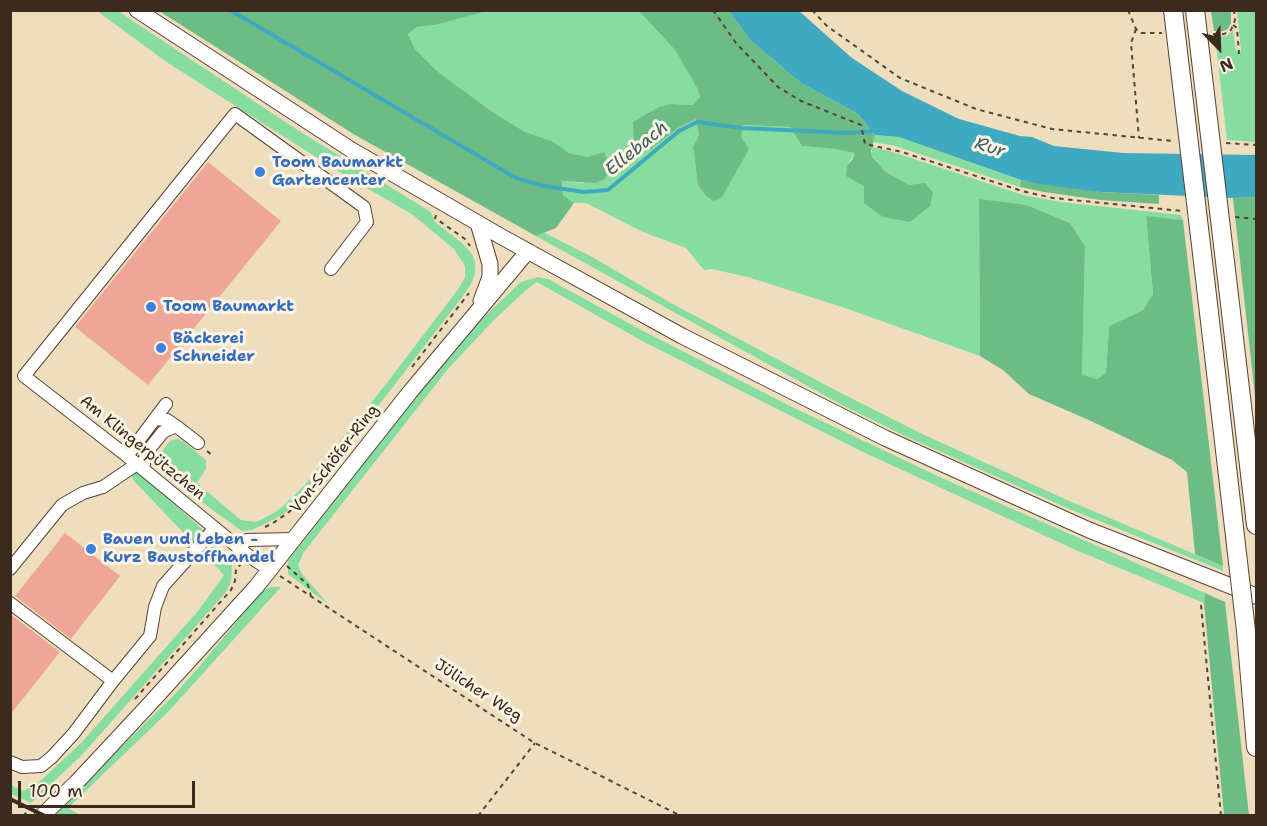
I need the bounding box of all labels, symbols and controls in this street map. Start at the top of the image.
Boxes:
north arrow [1189,18,1249,78]
text: N [1216,53,1236,77]
water label: Ellebach [601,117,673,181]
water label: Rur [972,133,1008,163]
place label: Toom Baumarkt Gartencenter [272,153,403,191]
marker: Toom Baumarkt Gartencenter [253,165,267,179]
place label: Toom Baumarkt [163,297,294,317]
marker: Toom Baumarkt [144,300,158,314]
place label: Bäckerei Schneider [173,329,255,367]
marker: Bäckerei Schneider [154,341,168,355]
street label: Am Klingerpützchen [75,392,209,504]
street label: Von-Schöfer-Ring [287,401,383,517]
place label: Bauen und Leben - Kurz Baustoffhandel [103,530,275,568]
marker: Bauen und Leben - Kurz Baustoffhandel [84,542,98,556]
street label: Jülicher Weg [431,656,525,726]
scale bar [21,769,198,807]
text: 100 m [29,779,83,803]

